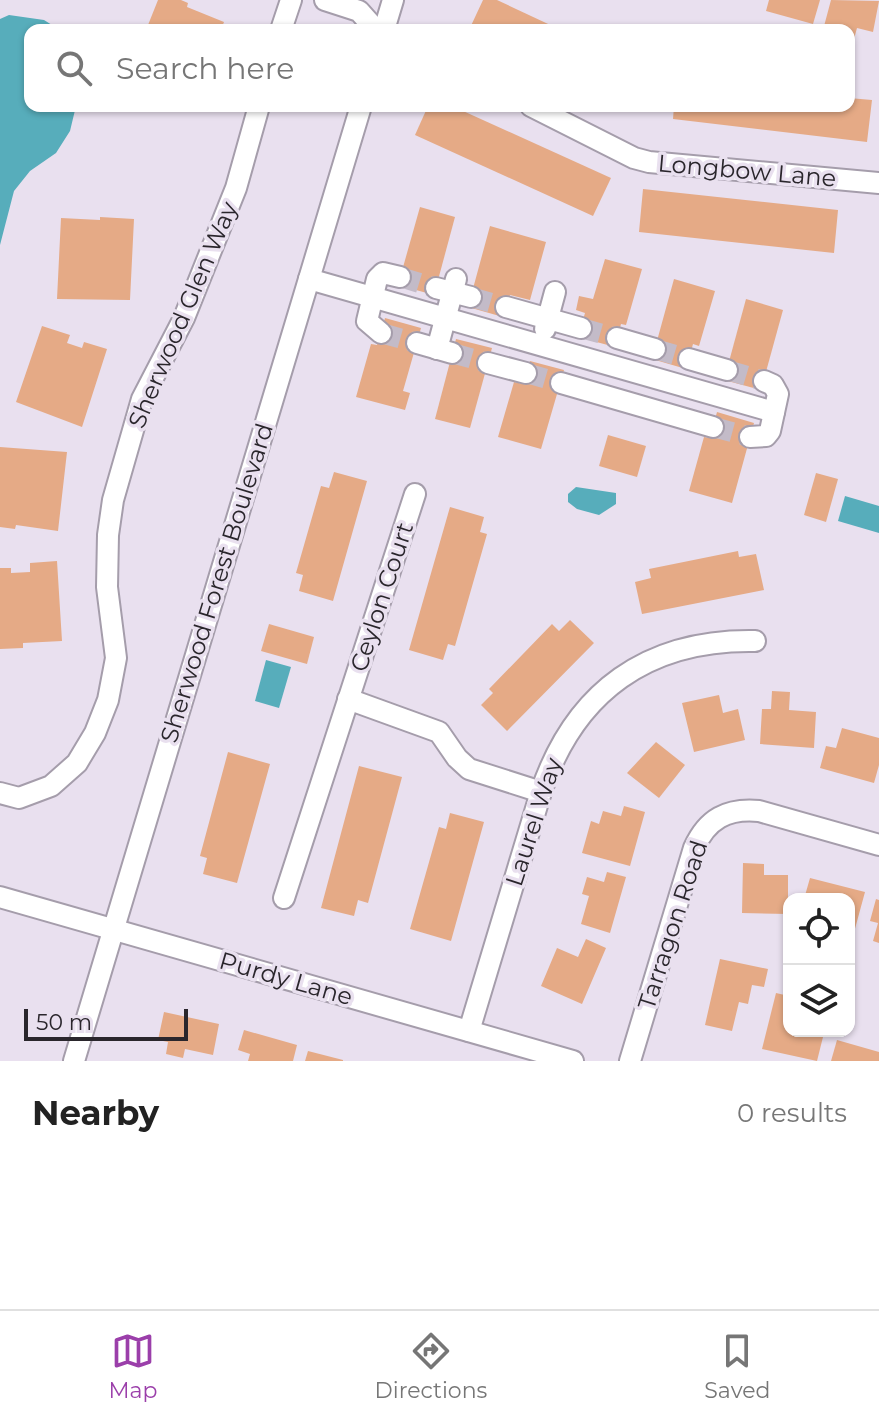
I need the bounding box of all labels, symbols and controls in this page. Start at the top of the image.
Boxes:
search box [24,24,855,112]
icon: search [52,46,96,90]
text: Search here [116,50,294,87]
street label: Longbow Lane [657,148,837,193]
street label: Sherwood Glen Way [122,197,243,432]
street label: Sherwood Forest Boulevard [154,420,279,746]
street label: Ceylon Court [344,518,419,675]
street label: Laurel Way [499,754,568,890]
street label: Tarragon Road [632,837,714,1013]
map controls [783,893,855,1037]
button: locate [783,893,855,965]
street label: Purdy Lane [216,946,356,1011]
button: layers [783,965,855,1037]
scale bar [24,1005,188,1041]
text: 50 m [36,1009,92,1036]
text: Nearby [32,1092,159,1134]
text: 0 results [737,1097,847,1129]
tab: Map [109,1329,157,1404]
tab: Directions [375,1329,487,1404]
tab: Saved [704,1329,770,1404]

